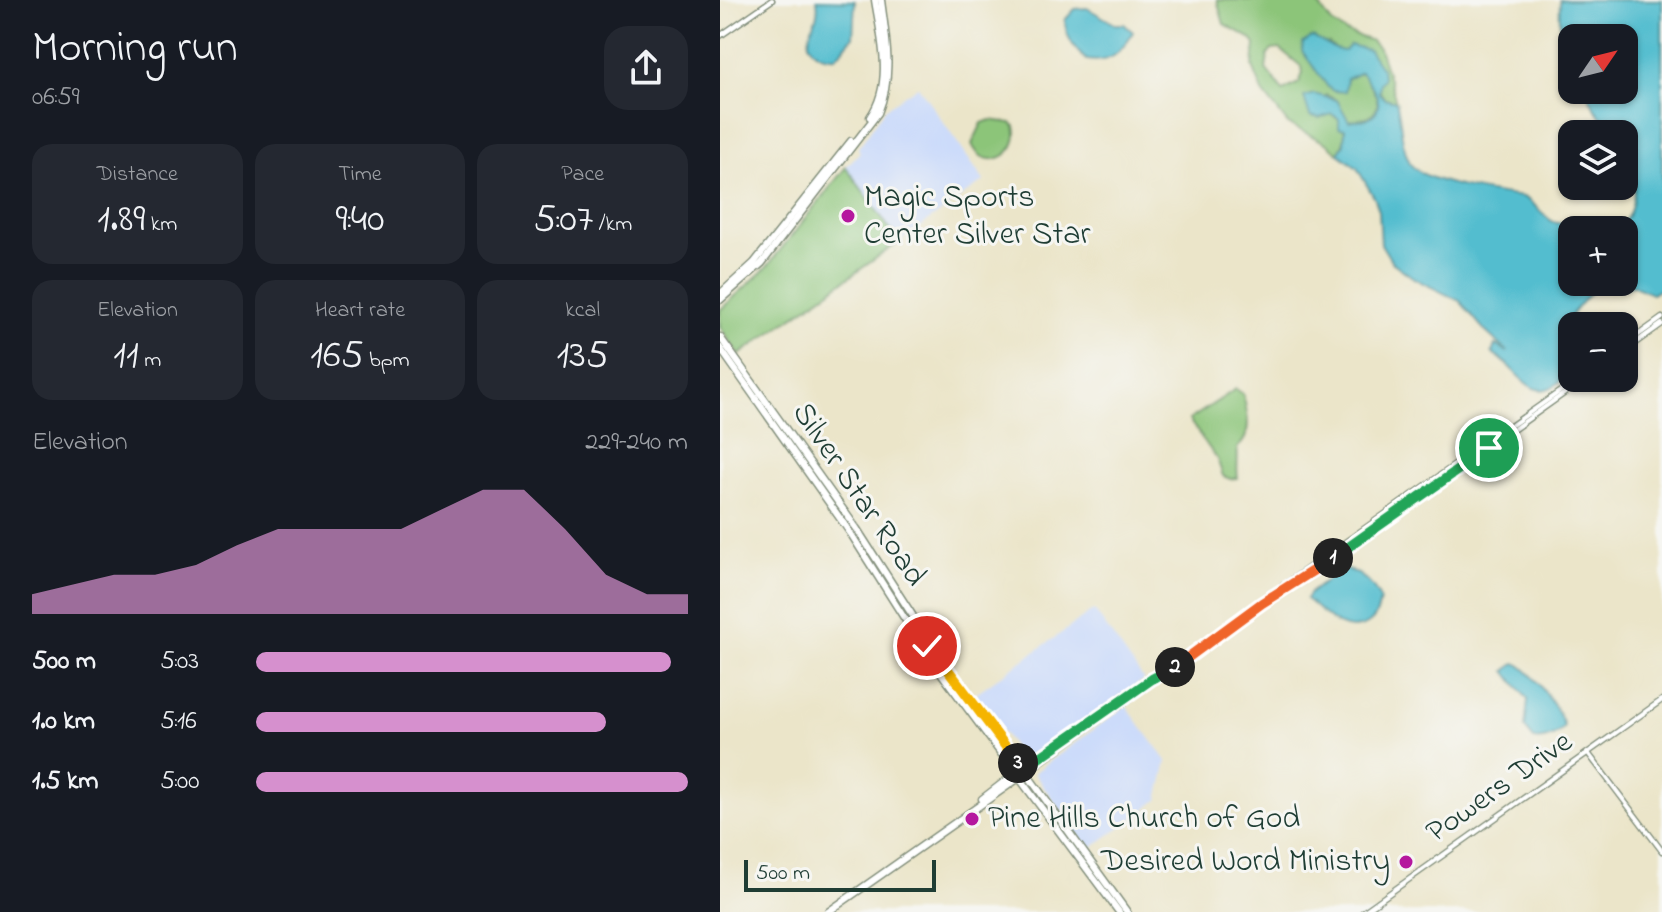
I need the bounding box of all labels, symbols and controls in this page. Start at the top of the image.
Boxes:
text: Morning run [32,17,238,81]
north arrow [1558,24,1638,104]
map controls [1558,24,1638,392]
button: share [604,26,688,110]
text: 06:59 [32,79,80,117]
button: layers [1558,120,1638,200]
text: Distance [97,159,178,191]
text: Time [338,159,382,191]
text: Pace [561,159,604,191]
place label: Magic Sports Center Silver Star [864,175,1091,259]
text: 1.89 [97,191,145,250]
text: 9:40 [335,191,385,250]
text: 5:07 [533,191,593,250]
marker: Magic Sports Center Silver Star [839,207,857,225]
text: km [145,209,177,241]
text: /km [593,209,632,241]
button: + [1558,216,1638,296]
text: Elevation [97,295,178,327]
text: Heart rate [315,295,405,327]
text: kcal [565,295,600,327]
button: − [1558,312,1638,392]
text: 11 [113,327,139,386]
text: 165 [310,327,364,386]
text: 135 [557,327,609,386]
text: m [139,345,161,377]
text: bpm [364,345,410,377]
street label: Silver Star Road [779,393,937,597]
pin [1455,414,1523,482]
text: Elevation [32,424,128,462]
text: 229–240 m [585,424,688,462]
icon: arrive [1467,426,1511,470]
pin: 1 [1313,538,1353,578]
text: 1 [1330,542,1337,574]
pin [893,612,961,680]
icon: check [905,624,949,668]
text: 500 m [32,643,96,681]
text: 5:03 [160,643,199,681]
pin: 2 [1155,647,1195,687]
text: 2 [1170,651,1180,683]
text: 1.0 km [32,703,95,741]
text: 5:16 [160,703,197,741]
street label: Powers Drive [1417,720,1583,856]
pin: 3 [998,743,1038,783]
text: 3 [1013,747,1023,779]
text: 1.5 km [32,763,99,801]
text: 5:00 [160,763,200,801]
place label: Pine Hills Church of God [988,796,1300,843]
marker: Pine Hills Church of God [963,810,981,828]
place label: Desired Word Ministry [1100,839,1390,886]
marker: Desired Word Ministry [1397,853,1415,871]
scale bar [744,856,936,892]
text: 500 m [756,858,810,890]

